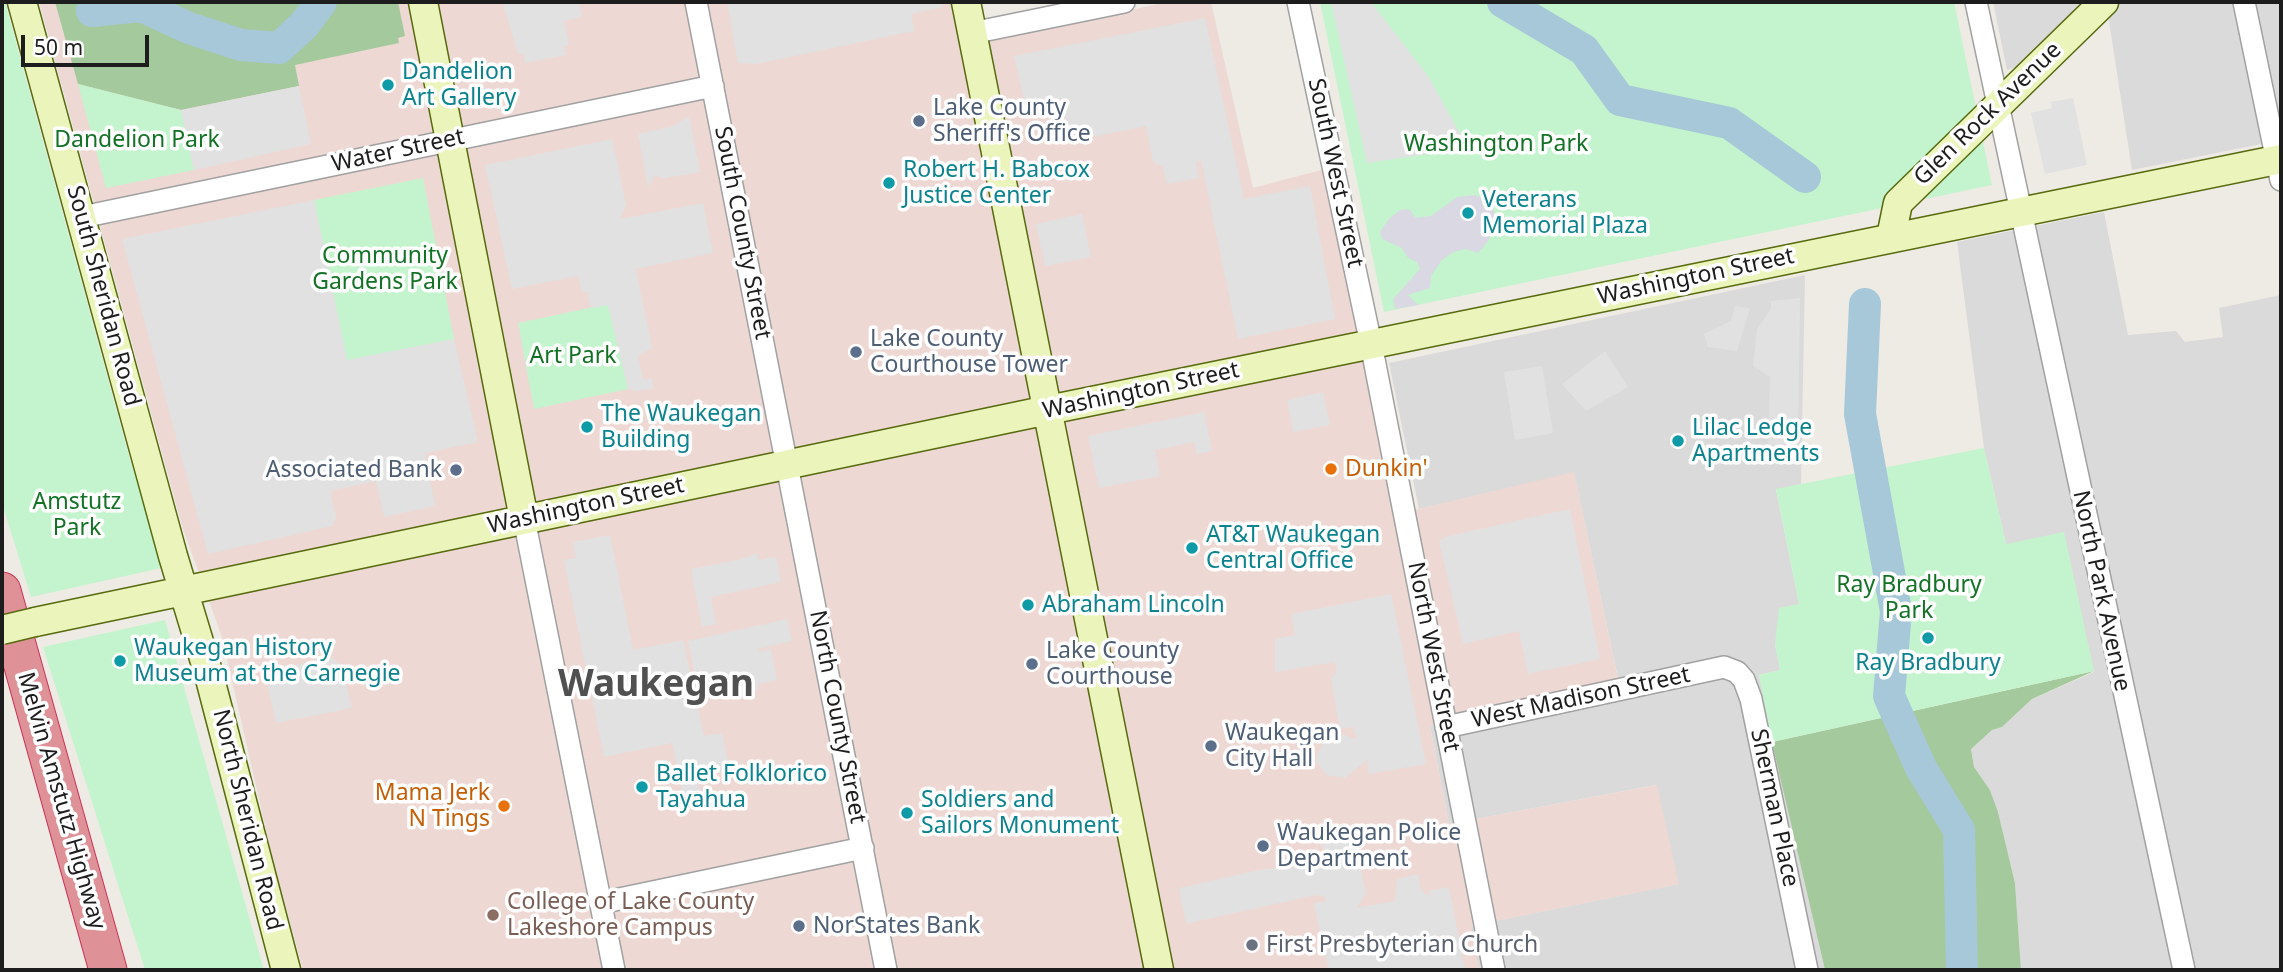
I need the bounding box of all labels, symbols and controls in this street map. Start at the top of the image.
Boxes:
scale bar [24,21,152,65]
text: 50 m [34,33,83,61]
street label: Glen Rock Avenue [1909,37,2067,191]
place label: Dandelion Art Gallery [402,58,516,112]
street label: South West Street [1301,76,1369,270]
marker: Dandelion Art Gallery [380,77,396,93]
place label: Lake County Sheriff's Office [933,94,1091,148]
marker: Lake County Sheriff's Office [911,113,927,129]
street label: Water Street [329,123,467,179]
street label: South County Street [708,124,776,342]
park label: Dandelion Park [54,126,220,154]
park label: Washington Park [1404,130,1588,158]
place label: Robert H. Babcox Justice Center [903,156,1090,210]
marker: Robert H. Babcox Justice Center [881,175,897,191]
street label: South Sheridan Road [60,183,146,409]
place label: Veterans Memorial Plaza [1482,186,1648,240]
marker: Veterans Memorial Plaza [1460,205,1476,221]
park label: Community Gardens Park [312,242,458,296]
street label: Washington Street [1595,243,1797,311]
place label: Lake County Courthouse Tower [870,325,1068,379]
park label: Art Park [529,342,617,370]
marker: Lake County Courthouse Tower [848,344,864,360]
street label: Washington Street [1040,357,1242,425]
place label: The Waukegan Building [601,400,762,454]
place label: Lilac Ledge Apartments [1692,414,1820,468]
marker: The Waukegan Building [579,419,595,435]
marker: Lilac Ledge Apartments [1670,433,1686,449]
place label: Dunkin' [1345,455,1428,483]
place label: Associated Bank [266,456,442,484]
marker: Dunkin' [1323,461,1339,477]
marker: Associated Bank [448,462,464,478]
street label: Washington Street [485,472,687,540]
park label: Amstutz Park [33,488,121,542]
street label: North Park Avenue [2066,488,2136,694]
place label: AT&T Waukegan Central Office [1206,521,1380,575]
marker: AT&T Waukegan Central Office [1184,540,1200,556]
street label: North West Street [1401,560,1465,754]
park label: Ray Bradbury Park [1836,571,1982,625]
place label: Abraham Lincoln [1042,591,1225,619]
marker: Abraham Lincoln [1020,597,1036,613]
street label: North County Street [803,608,871,826]
marker: Ray Bradbury [1920,630,1936,646]
place label: Waukegan History Museum at the Carnegie [134,634,401,688]
place label: Lake County Courthouse [1046,637,1179,691]
place label: Ray Bradbury [1855,649,2001,677]
marker: Waukegan History Museum at the Carnegie [112,653,128,669]
marker: Lake County Courthouse [1024,656,1040,672]
street label: West Madison Street [1469,661,1693,735]
district label: Waukegan [558,663,754,707]
street label: Melvin Amstutz Highway [11,669,111,933]
street label: North Sheridan Road [206,706,288,934]
place label: Waukegan City Hall [1225,719,1340,773]
street label: Sherman Place [1744,727,1804,889]
marker: Waukegan City Hall [1203,738,1219,754]
place label: Ballet Folklorico Tayahua [656,760,827,814]
place label: Mama Jerk N Tings [375,779,490,833]
marker: Ballet Folklorico Tayahua [634,779,650,795]
place label: Soldiers and Sailors Monument [921,786,1119,840]
marker: Mama Jerk N Tings [496,798,512,814]
marker: Soldiers and Sailors Monument [899,805,915,821]
place label: Waukegan Police Department [1277,819,1461,873]
marker: Waukegan Police Department [1255,838,1271,854]
place label: College of Lake County Lakeshore Campus [507,888,754,942]
marker: College of Lake County Lakeshore Campus [485,907,501,923]
place label: NorStates Bank [813,912,980,940]
marker: NorStates Bank [791,918,807,934]
place label: First Presbyterian Church [1266,931,1538,959]
marker: First Presbyterian Church [1244,937,1260,953]

